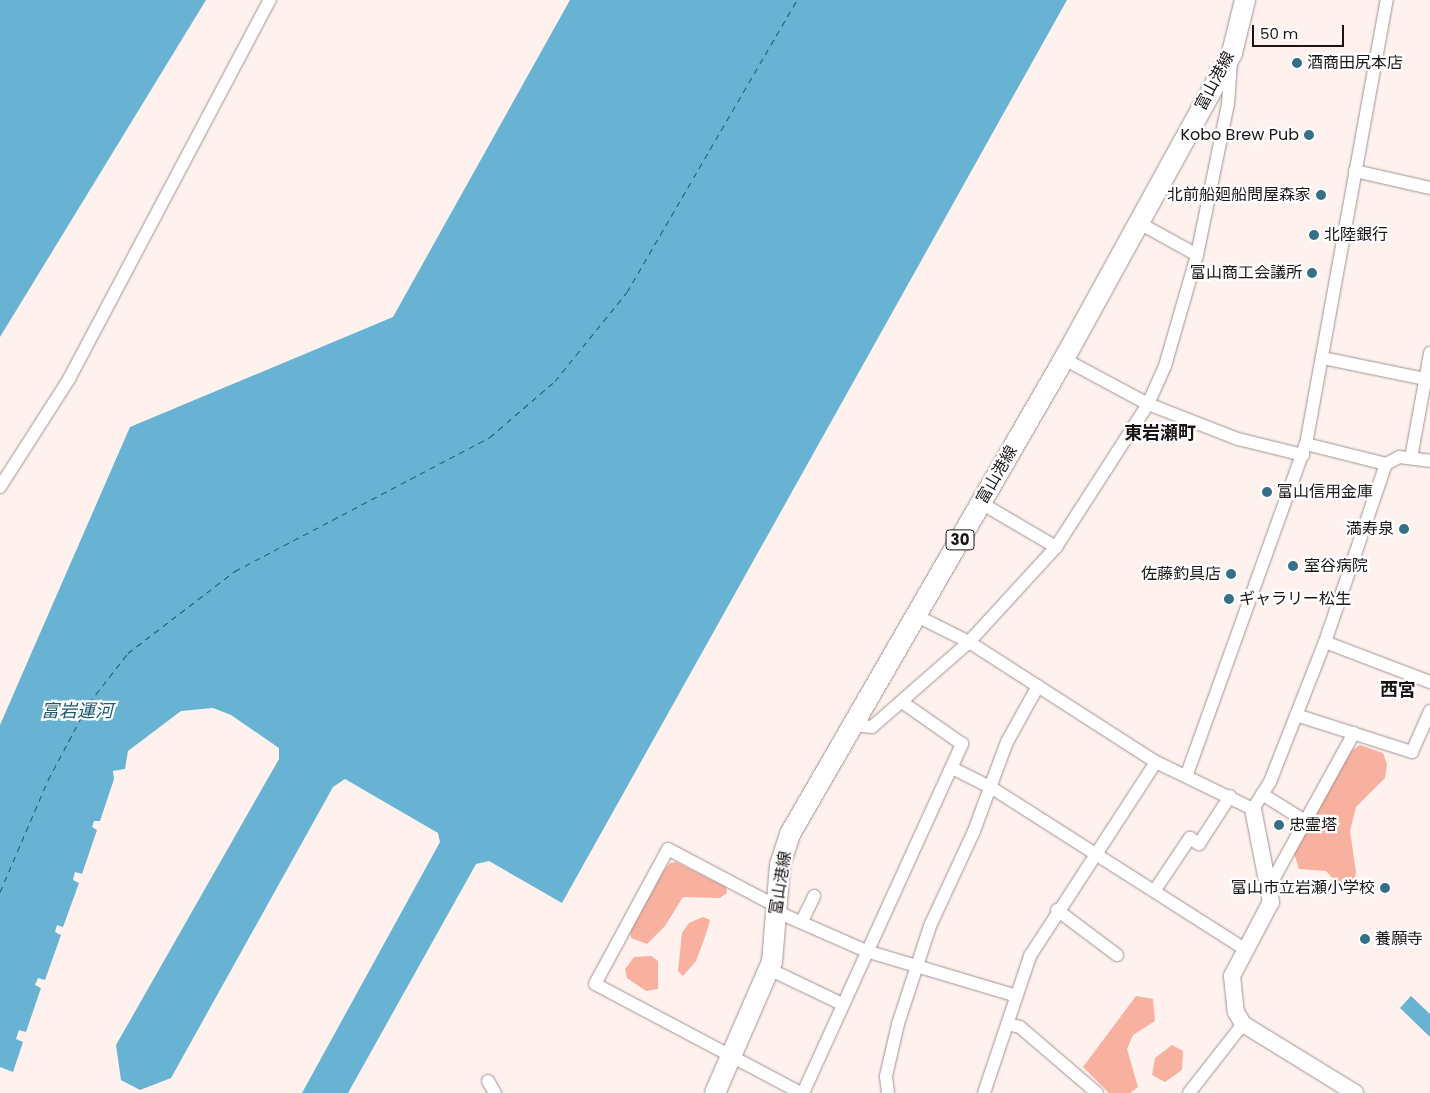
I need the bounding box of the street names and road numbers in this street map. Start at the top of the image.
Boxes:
street label: 富山港線 [1192,48,1238,114]
street label: 富山港線 [973,442,1021,508]
road number: 30 [945,528,975,552]
street label: 富山港線 [767,850,795,916]

